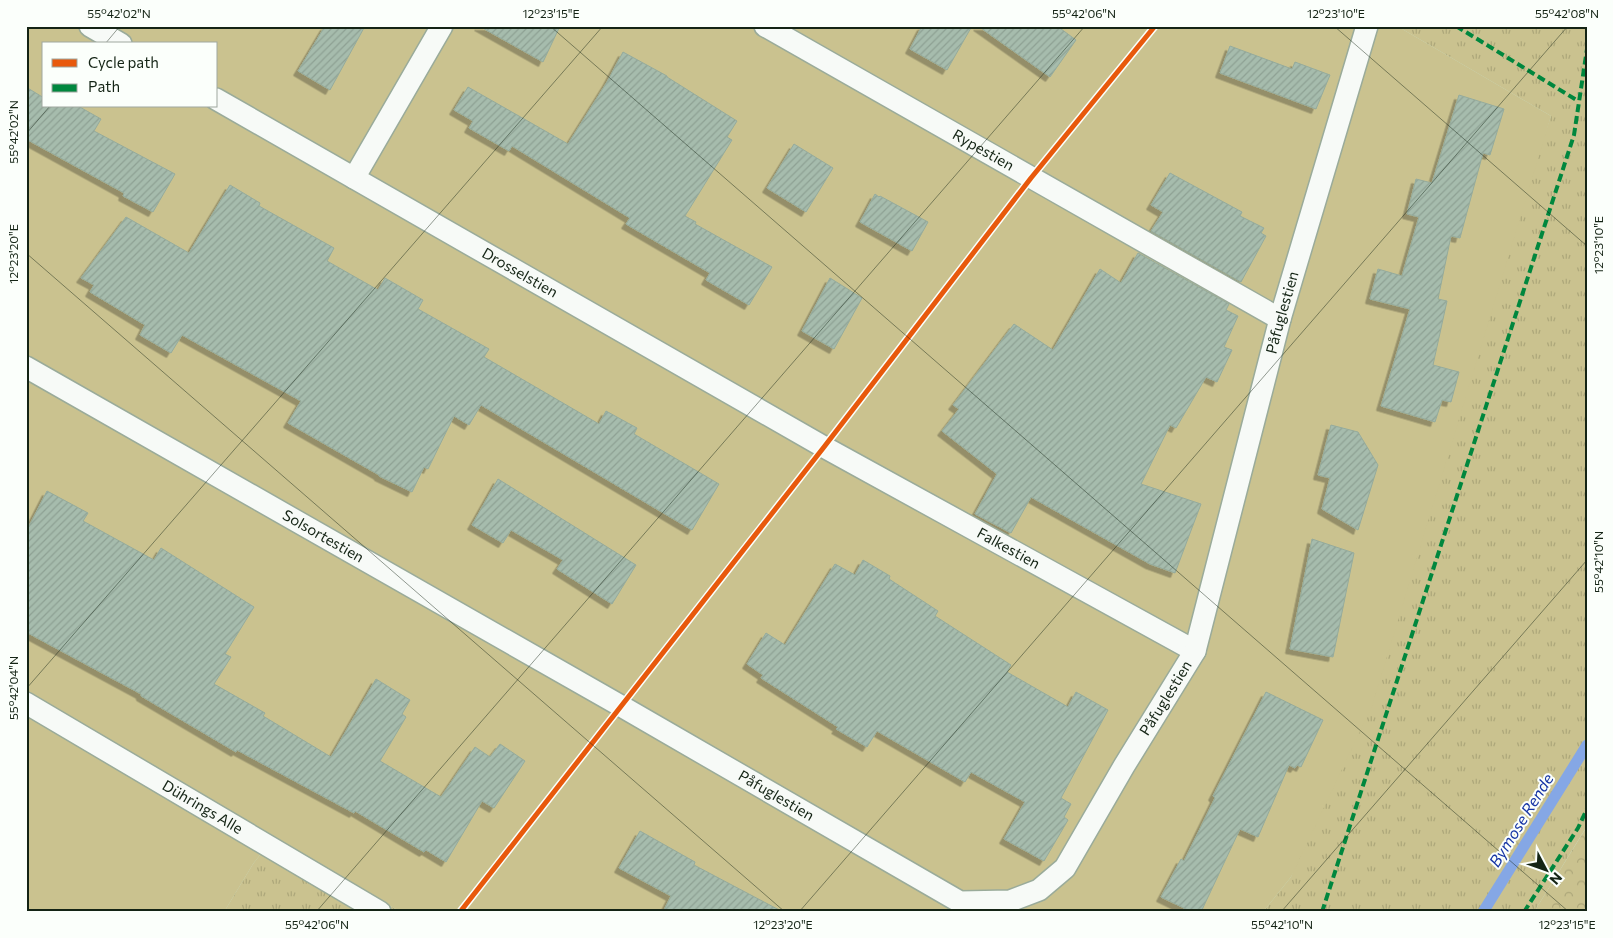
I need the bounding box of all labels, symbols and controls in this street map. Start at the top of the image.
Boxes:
text: 55°42'02"N [87,6,151,20]
text: 12°23'15"E [522,6,580,20]
text: 55°42'06"N [1052,6,1116,20]
text: 12°23'10"E [1307,6,1365,20]
text: 55°42'08"N [1535,6,1599,20]
legend [42,42,218,108]
text: Cycle path [88,53,159,71]
text: Path [88,77,120,95]
text: 55°42'02"N [6,100,20,164]
street label: Rypestien [950,125,1018,174]
text: 12°23'10"E [1591,216,1605,274]
text: 12°23'20"E [6,224,20,284]
street label: Drosselstien [479,243,561,301]
street label: Påfuglestien [1261,269,1302,355]
street label: Solsortestien [280,505,368,566]
street label: Falkestien [974,523,1043,572]
text: 55°42'10"N [1591,531,1605,593]
text: 55°42'04"N [6,656,20,720]
street label: Påfuglestien [1135,657,1195,738]
street label: Påfuglestien [735,766,818,824]
water label: Bymose Rende [1484,769,1557,870]
street label: Dührings Alle [160,776,247,837]
north arrow [1520,846,1570,896]
text: N [1546,869,1566,888]
text: 55°42'06"N [285,917,349,931]
text: 12°23'20"E [753,917,813,931]
text: 55°42'10"N [1251,917,1313,931]
text: 12°23'15"E [1538,917,1596,931]

